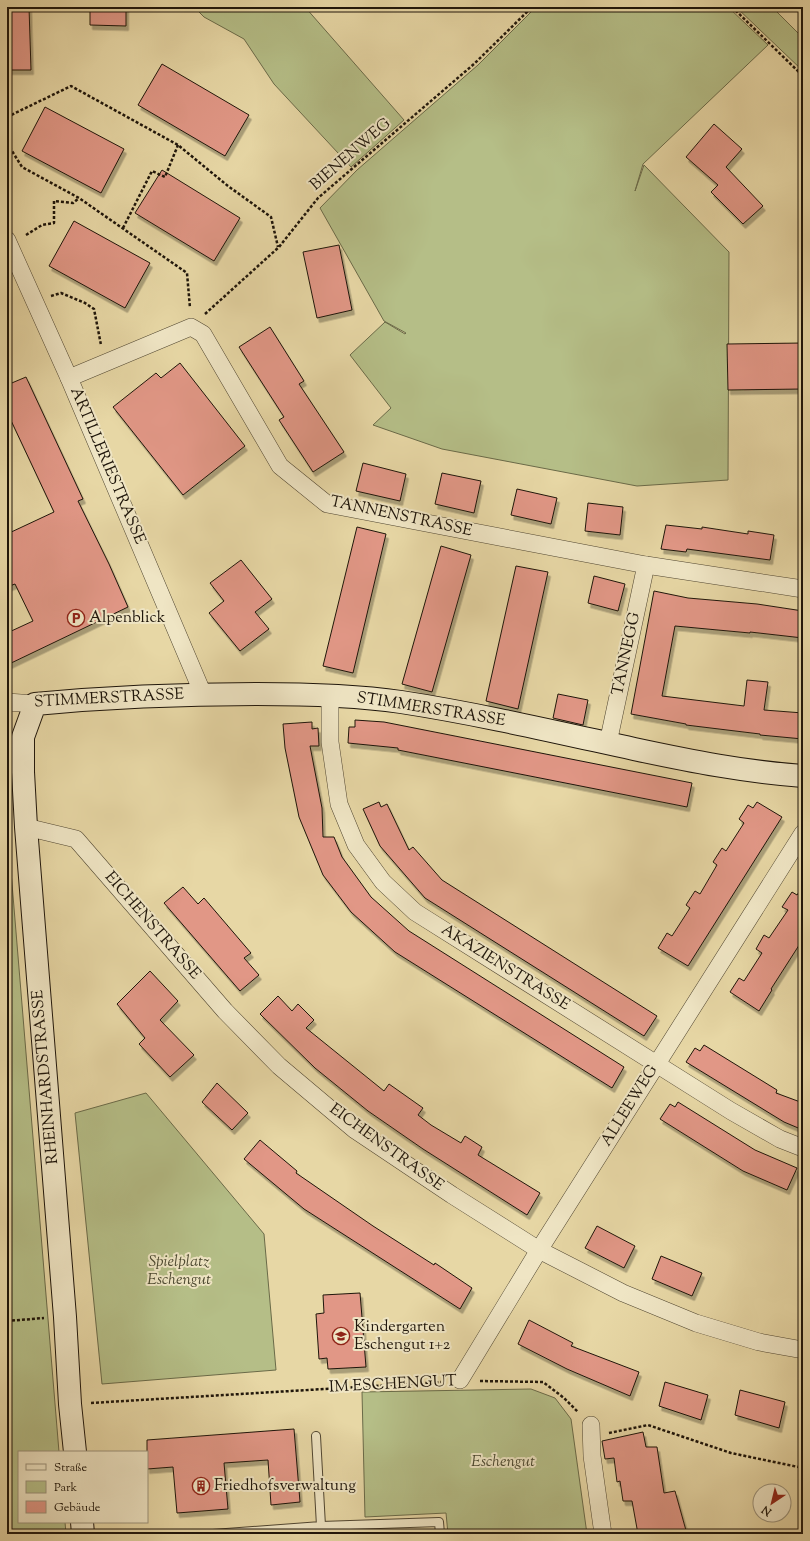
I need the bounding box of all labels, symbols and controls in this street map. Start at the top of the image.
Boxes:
street label: BIENENWEG [305,113,397,197]
street label: ARTILLERIESTRASSE [63,384,151,548]
street label: TANNENSTRASSE [328,491,474,543]
place label: Alpenblick [89,607,166,630]
parking icon: Alpenblick [66,608,86,628]
street label: TANNEGG [607,610,647,698]
street label: STIMMERSTRASSE [33,684,185,714]
street label: STIMMERSTRASSE [355,687,507,733]
street label: EICHENSTRASSE [98,867,206,985]
street label: AKAZIENSTRASSE [436,919,574,1017]
street label: RHEINHARDSTRASSE [27,988,65,1165]
street label: ALLEEWEG [596,1061,664,1151]
street label: EICHENSTRASSE [324,1099,448,1198]
park label: Spielplatz Eschengut [147,1251,211,1292]
place label: Kindergarten Eschengut 1+2 [354,1316,451,1357]
school or university icon: Kindergarten Eschengut 1+2 [331,1326,351,1346]
street label: IM ESCHENGUT [329,1370,457,1400]
legend [18,1451,148,1523]
park label: Eschengut [471,1451,535,1474]
text: Straße [54,1459,88,1477]
place label: Friedhofsverwaltung [214,1475,356,1498]
building icon: Friedhofsverwaltung [191,1476,211,1496]
text: Park [54,1479,77,1497]
north arrow [752,1483,792,1523]
text: Gebäude [54,1499,101,1517]
text: N [758,1501,776,1520]

